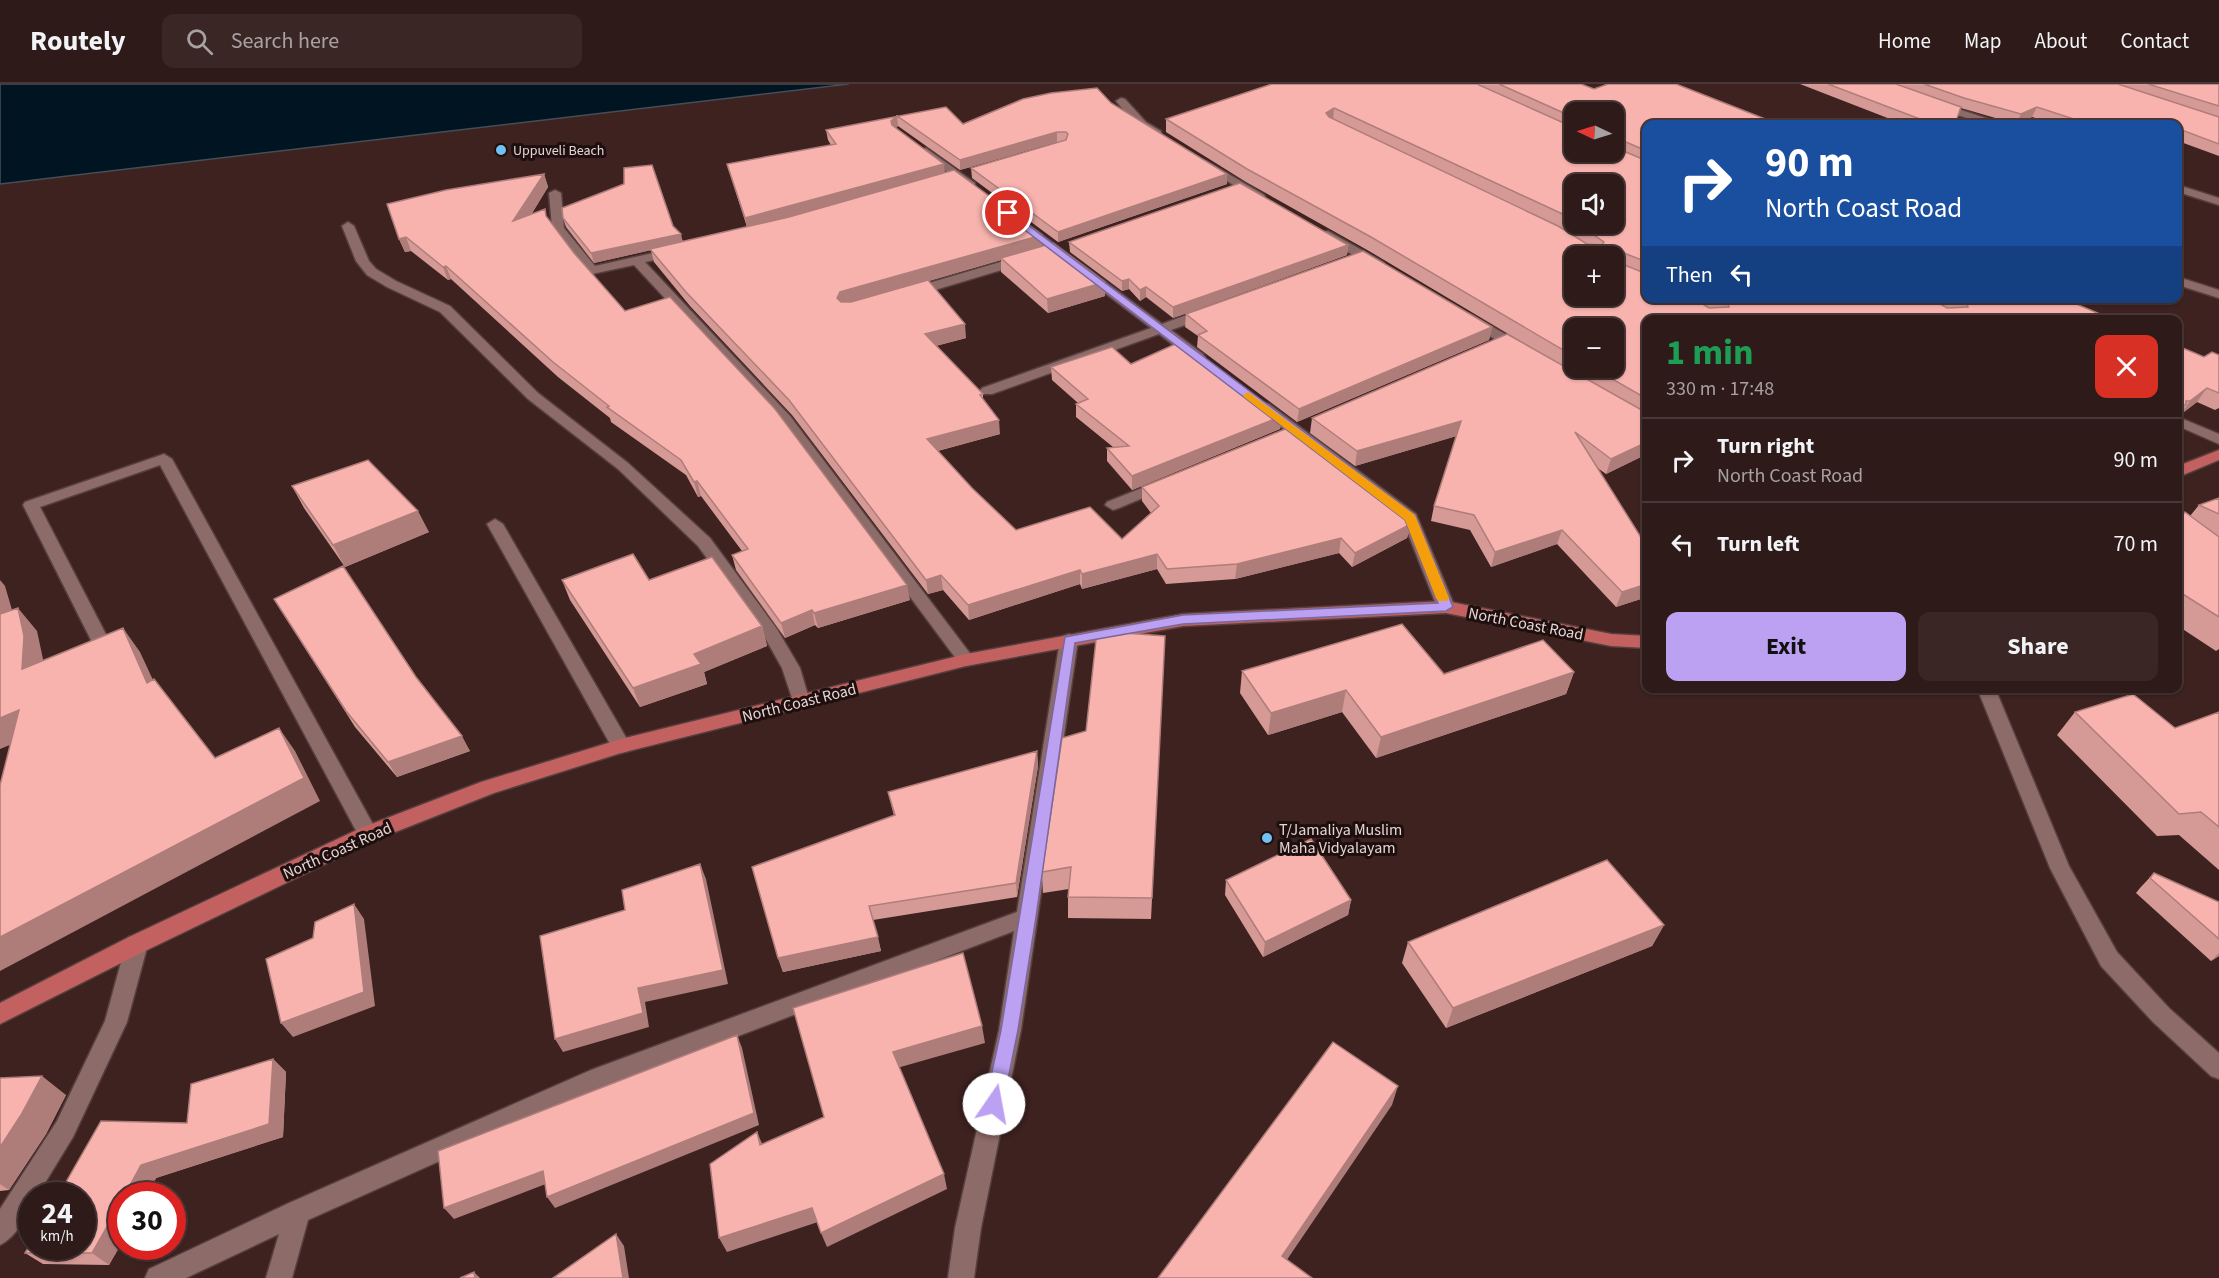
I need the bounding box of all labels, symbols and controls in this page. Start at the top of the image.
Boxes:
search box [162,14,582,68]
text: Routely [30,21,126,61]
icon: search [183,25,216,58]
text: Search here [231,25,339,57]
text: Home [1878,26,1931,56]
text: Map [1964,26,2002,56]
text: About [2035,26,2087,56]
text: Contact [2120,26,2189,56]
north arrow [1564,102,1624,162]
map controls [1564,102,1624,378]
text: 90 m [1765,133,1854,193]
place label: Uppuveli Beach [513,141,604,161]
marker: Uppuveli Beach [494,143,508,157]
icon: right [1666,144,1744,222]
button: sound [1564,174,1624,234]
pin [982,187,1033,238]
text: North Coast Road [1765,189,1962,228]
icon: arrive [991,196,1024,229]
button: + [1564,246,1624,306]
icon: left [1725,258,1758,291]
text: Then [1666,259,1713,291]
button: − [1564,318,1624,378]
text: 1 min [1666,327,1754,378]
button: close [2095,335,2158,398]
text: 330 m · 17:48 [1666,375,1774,403]
text: Turn right [1717,430,1814,462]
icon: right [1666,444,1699,477]
text: 90 m [2113,444,2158,476]
text: North Coast Road [1717,462,1863,490]
icon: left [1666,528,1699,561]
text: Turn left [1717,528,1799,560]
text: 70 m [2113,528,2158,560]
street label: North Coast Road [1466,602,1585,646]
button: Exit [1666,612,1906,681]
button: Share [1918,612,2158,681]
street label: North Coast Road [740,678,859,728]
street label: North Coast Road [280,817,395,885]
place label: T/Jamaliya Muslim Maha Vidyalayam [1279,819,1402,859]
marker: T/Jamaliya Muslim Maha Vidyalayam [1260,831,1274,845]
position arrow [962,1072,1026,1136]
speed limit sign: 30 [108,1182,186,1260]
text: 24 [41,1192,73,1235]
text: km/h [40,1226,74,1247]

